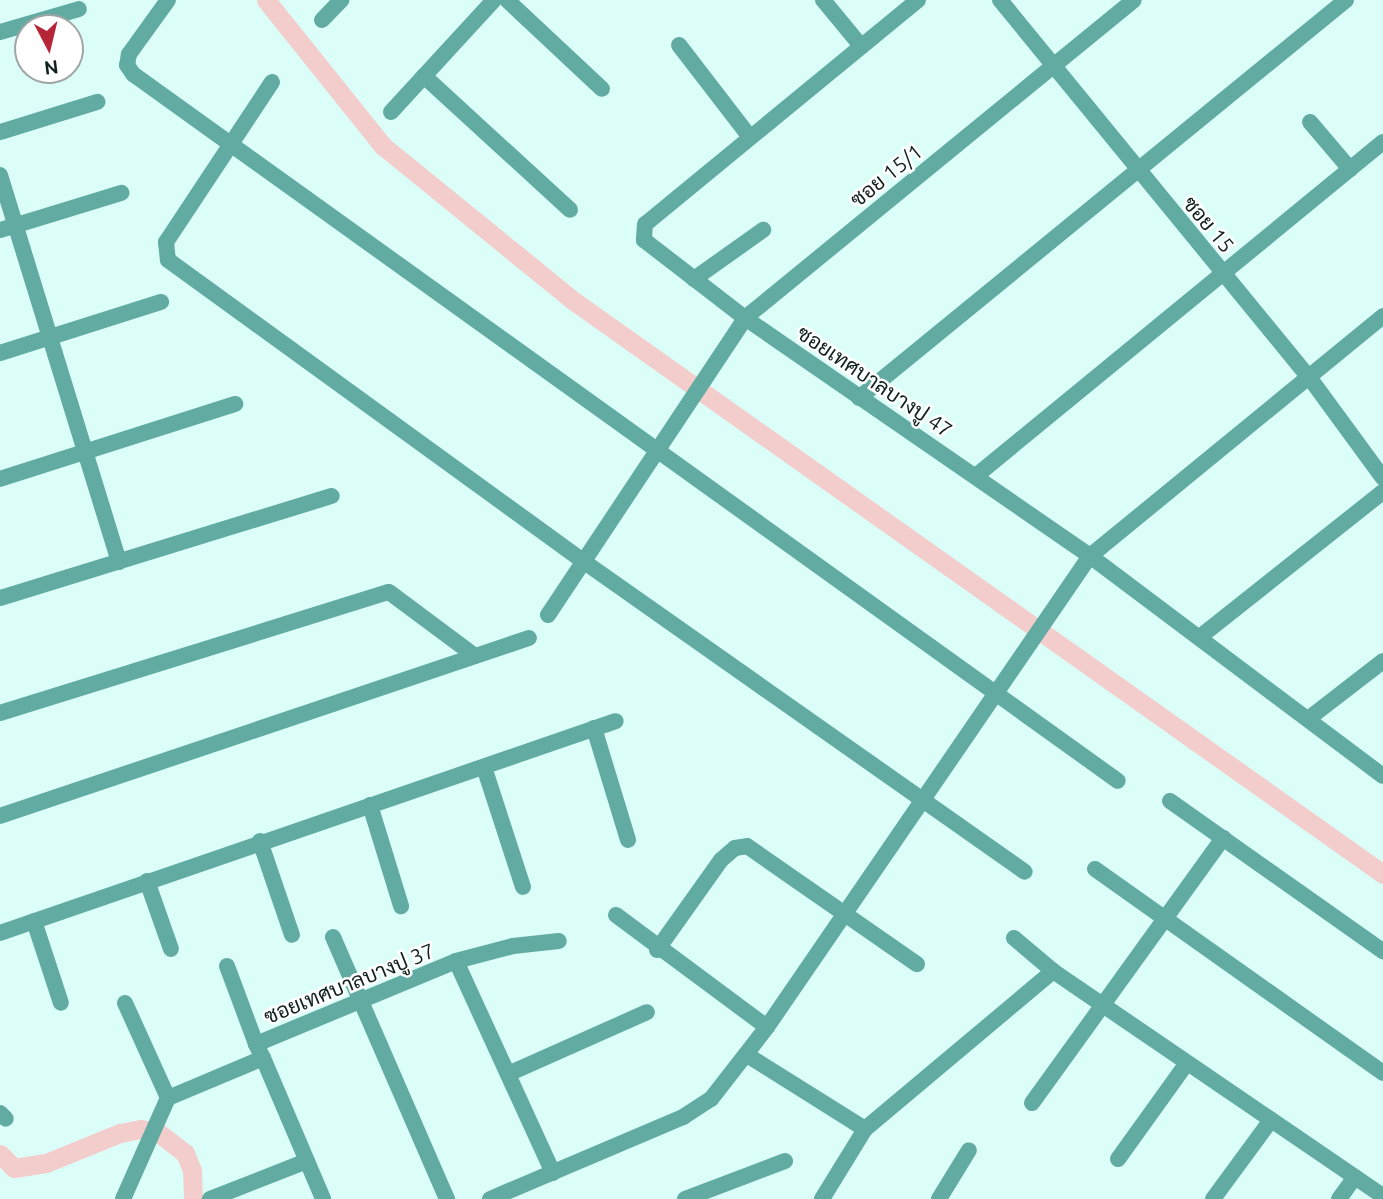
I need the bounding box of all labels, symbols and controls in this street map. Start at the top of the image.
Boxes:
north arrow [14,14,84,84]
text: N [43,56,60,80]
street label: ซอย 15/1 [845,138,927,212]
street label: ซอย 15 [1178,191,1240,257]
street label: ซอยเทศบาลบางปู 47 [793,320,957,442]
street label: ซอยเทศบาลบางปู 37 [260,937,438,1029]

